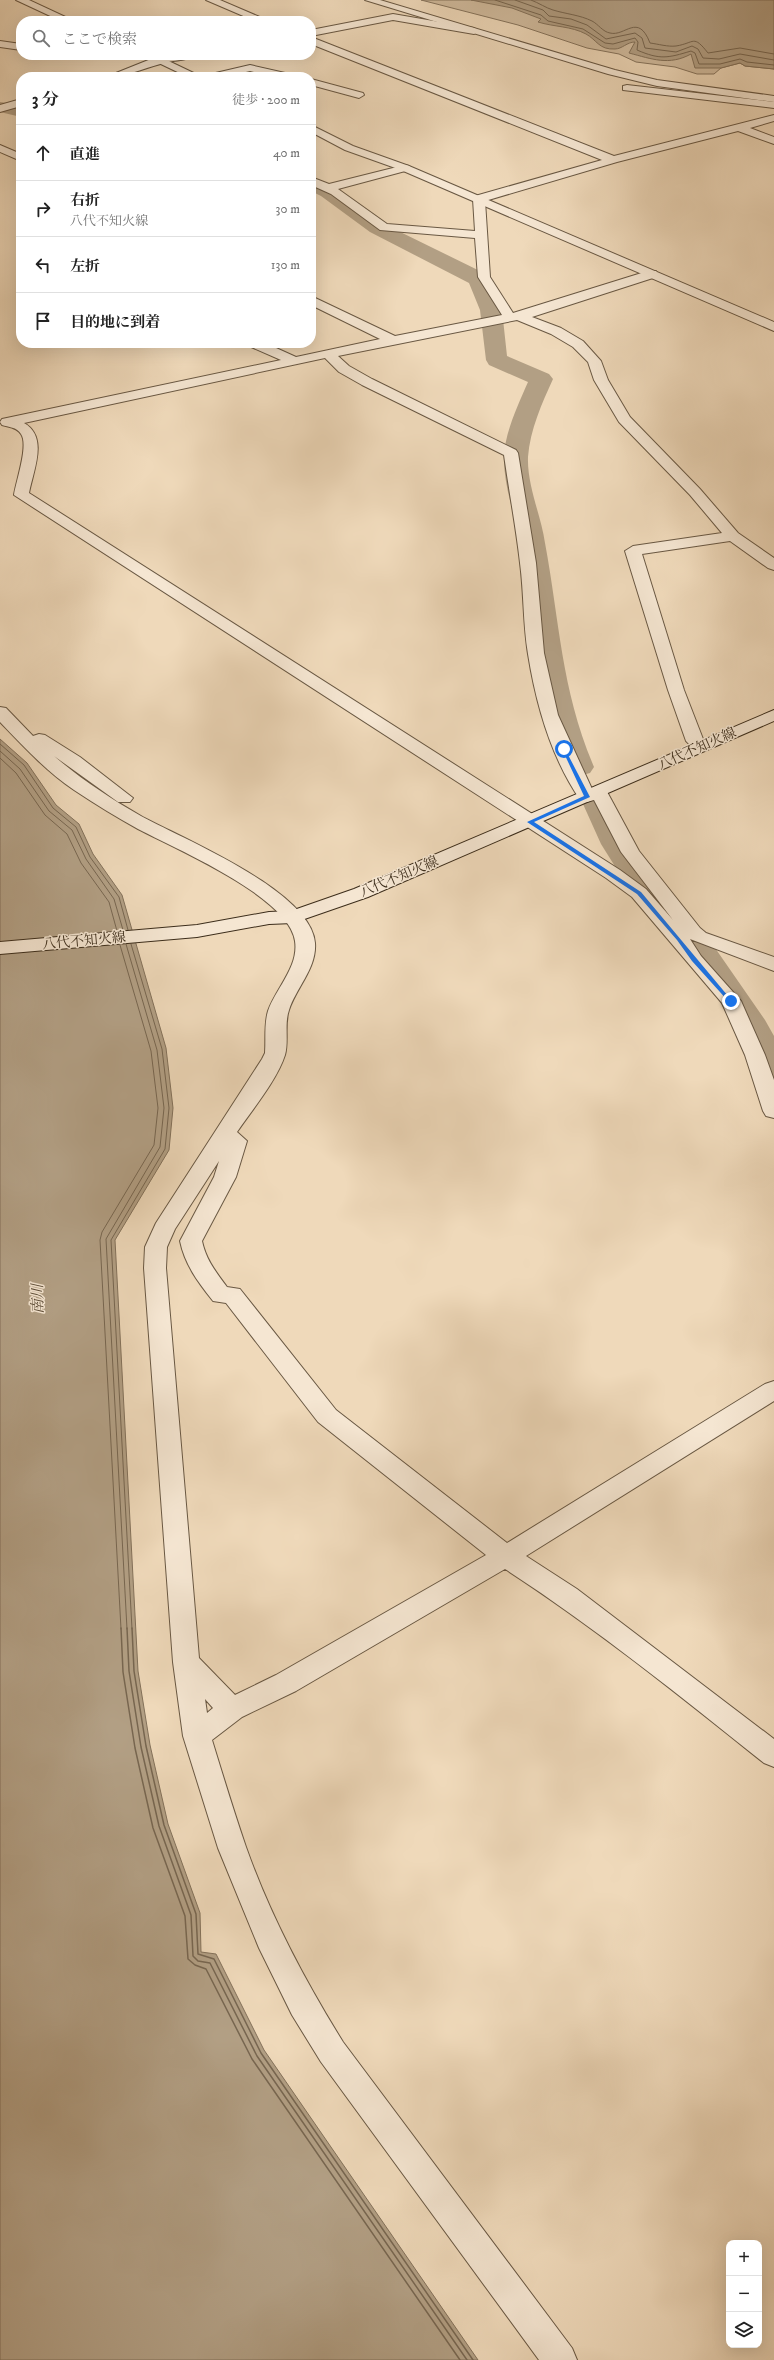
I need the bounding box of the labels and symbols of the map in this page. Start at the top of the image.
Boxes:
street label: 八代不知火線 [655,724,739,774]
route start [555,740,573,758]
street label: 八代不知火線 [357,852,441,902]
street label: 八代不知火線 [41,928,127,954]
route end [722,992,740,1010]
water label: 南川 [28,1282,48,1314]

